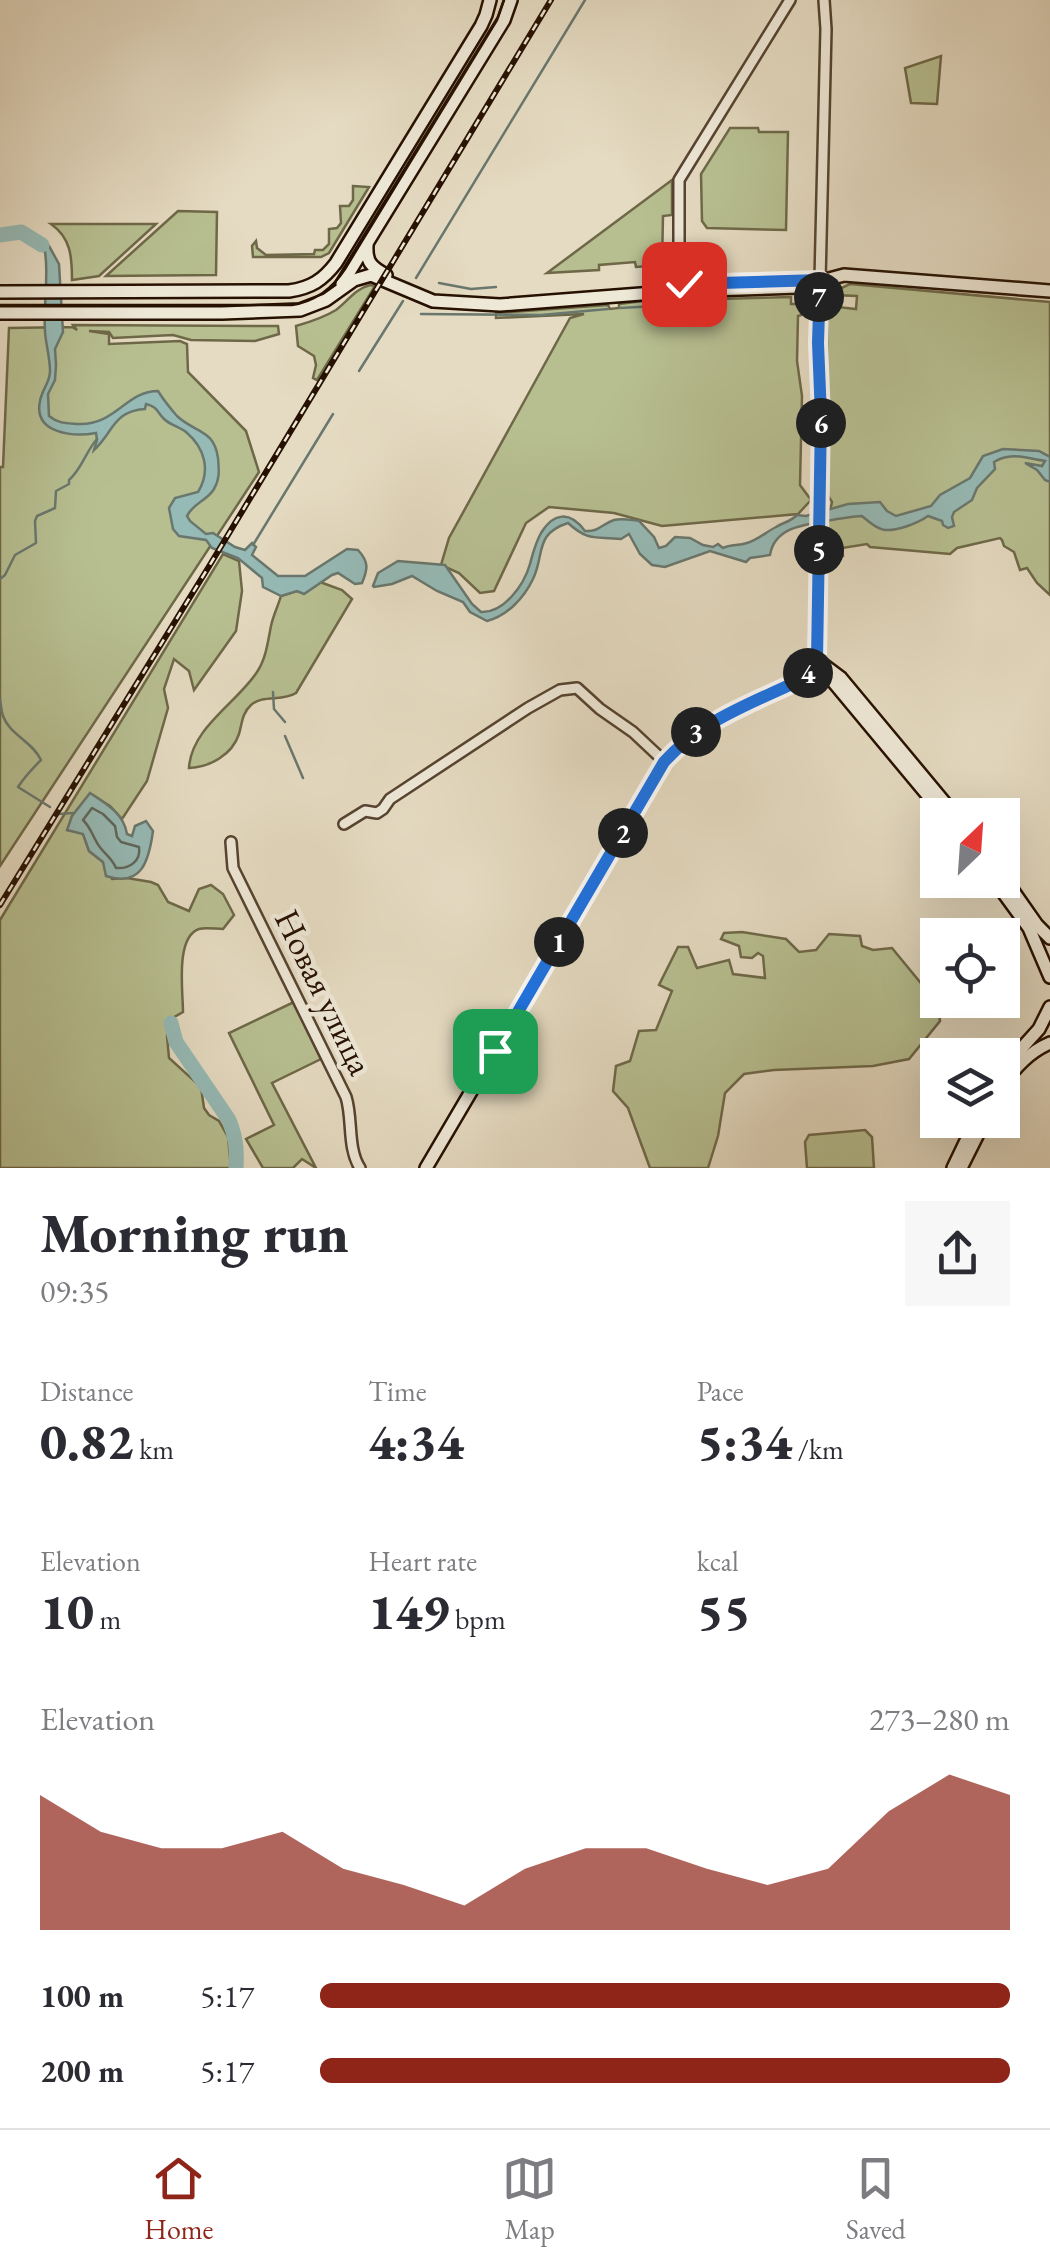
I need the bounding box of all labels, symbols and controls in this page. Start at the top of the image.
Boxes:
pin [642,242,727,327]
icon: check [657,257,712,312]
pin: 7 [794,272,844,322]
text: 7 [812,279,826,315]
pin: 6 [796,398,846,448]
text: 6 [814,405,828,441]
pin: 5 [794,525,844,575]
text: 5 [812,532,826,568]
pin: 4 [783,648,833,698]
text: 4 [801,655,815,691]
pin: 3 [671,707,721,757]
text: 3 [689,714,703,750]
north arrow [920,798,1020,898]
map controls [920,798,1020,1138]
pin: 2 [598,808,648,858]
text: 2 [616,815,630,851]
street label: Новая улица [264,902,384,1082]
pin: 1 [534,917,584,967]
button: locate [920,918,1020,1018]
text: 1 [552,924,566,960]
pin [453,1009,538,1094]
icon: arrive [468,1024,523,1079]
button: layers [920,1038,1020,1138]
text: Morning run [40,1197,349,1268]
button: share [905,1201,1010,1306]
text: 09:35 [40,1270,109,1312]
text: Distance [40,1373,134,1409]
text: Time [368,1373,427,1409]
text: Pace [697,1373,744,1409]
text: 0.82 [40,1409,134,1474]
text: 4:34 [368,1409,464,1474]
text: 5:34 [697,1409,792,1474]
text: km [134,1431,174,1467]
text: /km [792,1431,844,1467]
text: Elevation [40,1543,141,1579]
text: Heart rate [368,1543,477,1579]
text: kcal [697,1543,739,1579]
text: 10 [40,1579,94,1644]
text: 149 [368,1579,449,1644]
text: 55 [697,1579,751,1644]
text: m [94,1601,121,1637]
text: bpm [449,1601,506,1637]
text: Elevation [40,1698,155,1740]
text: 273–280 m [869,1698,1010,1740]
text: 100 m [40,1975,124,2017]
text: 5:17 [200,1975,254,2017]
text: 200 m [40,2050,124,2092]
text: 5:17 [200,2050,254,2092]
tab: Home [144,2151,214,2247]
tab: Map [502,2151,557,2247]
tab: Saved [846,2151,906,2247]

